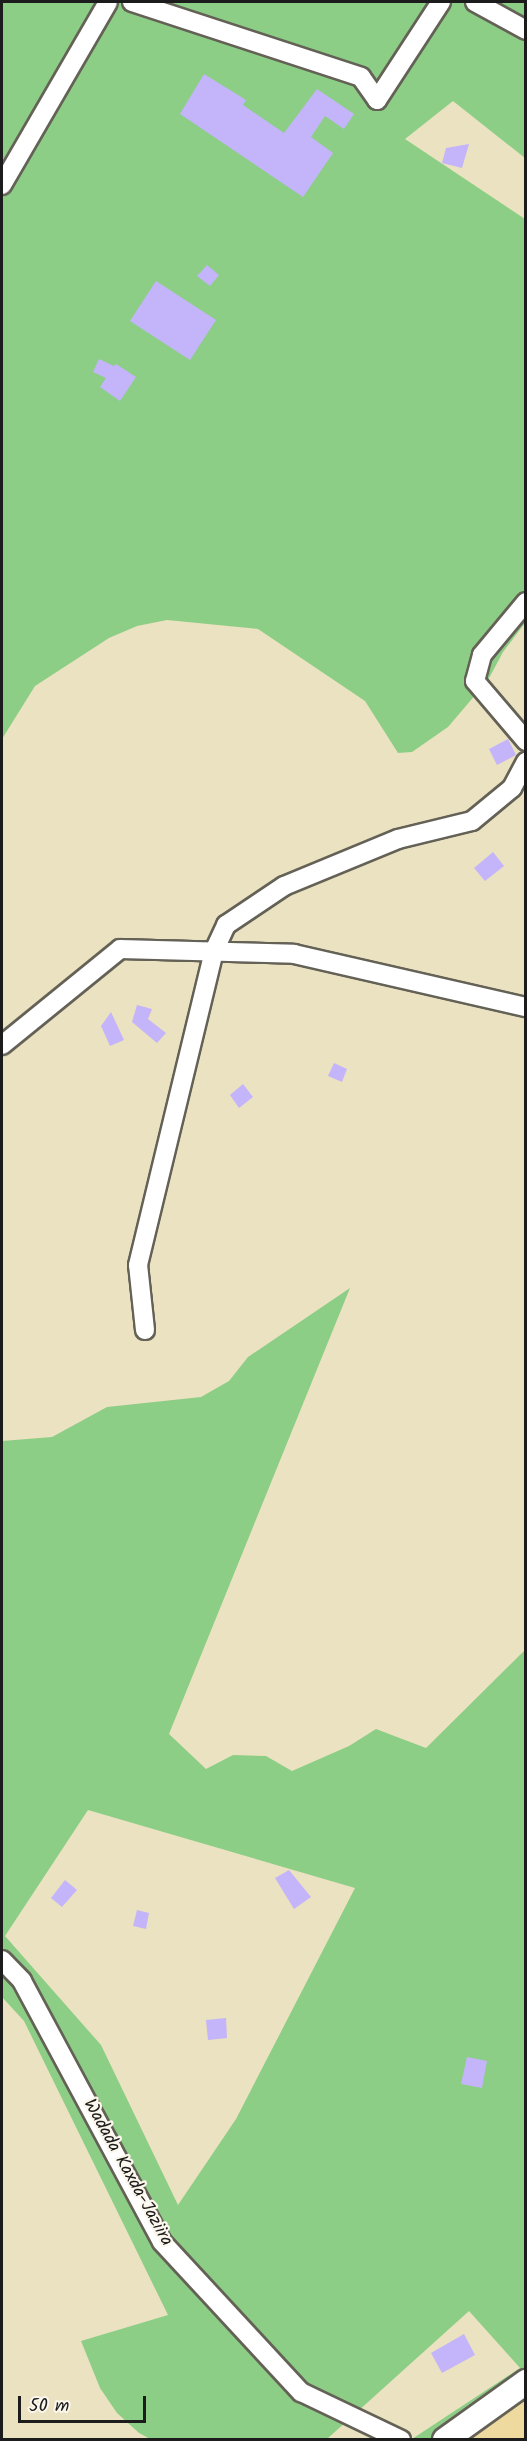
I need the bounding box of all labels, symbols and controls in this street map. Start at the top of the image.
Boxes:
street label: Wadada Kaxda-Jaziira [78,2096,176,2250]
scale bar [21,2384,148,2422]
text: 50 m [29,2392,69,2421]

